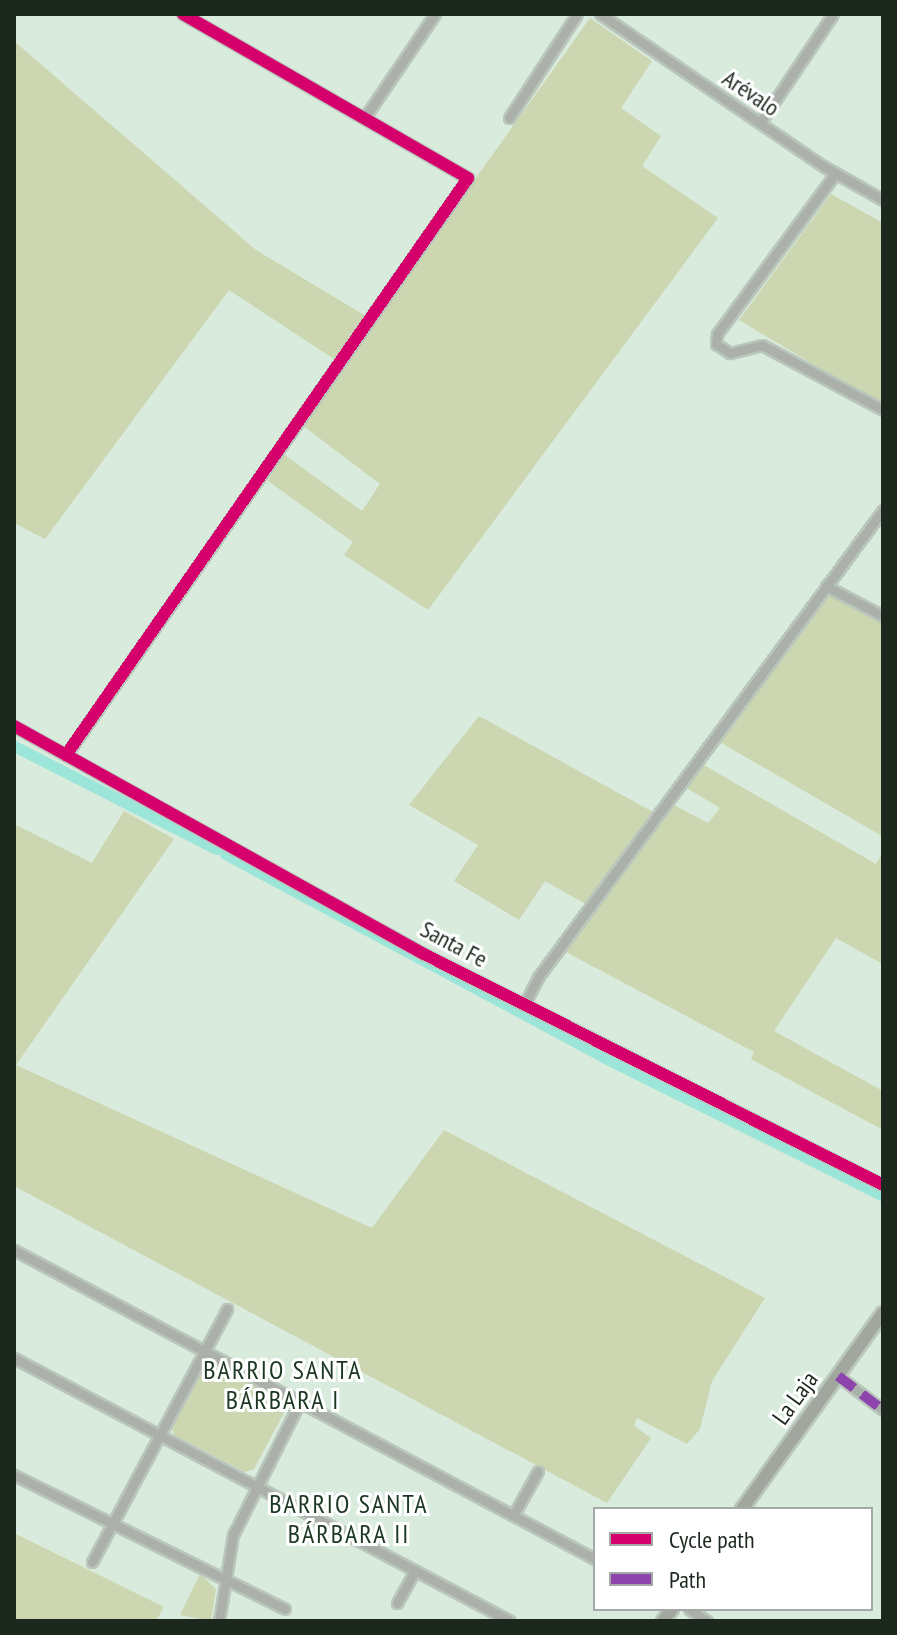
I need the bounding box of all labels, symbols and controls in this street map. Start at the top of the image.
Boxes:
street label: Arévalo [717,64,785,122]
street label: Santa Fe [416,914,492,974]
district label: BARRIO SANTA BÁRBARA I [203,1354,363,1416]
street label: La Laja [766,1366,824,1430]
district label: BARRIO SANTA BÁRBARA II [269,1488,429,1550]
legend [593,1507,873,1611]
text: Cycle path [669,1524,755,1555]
text: Path [669,1564,706,1595]

